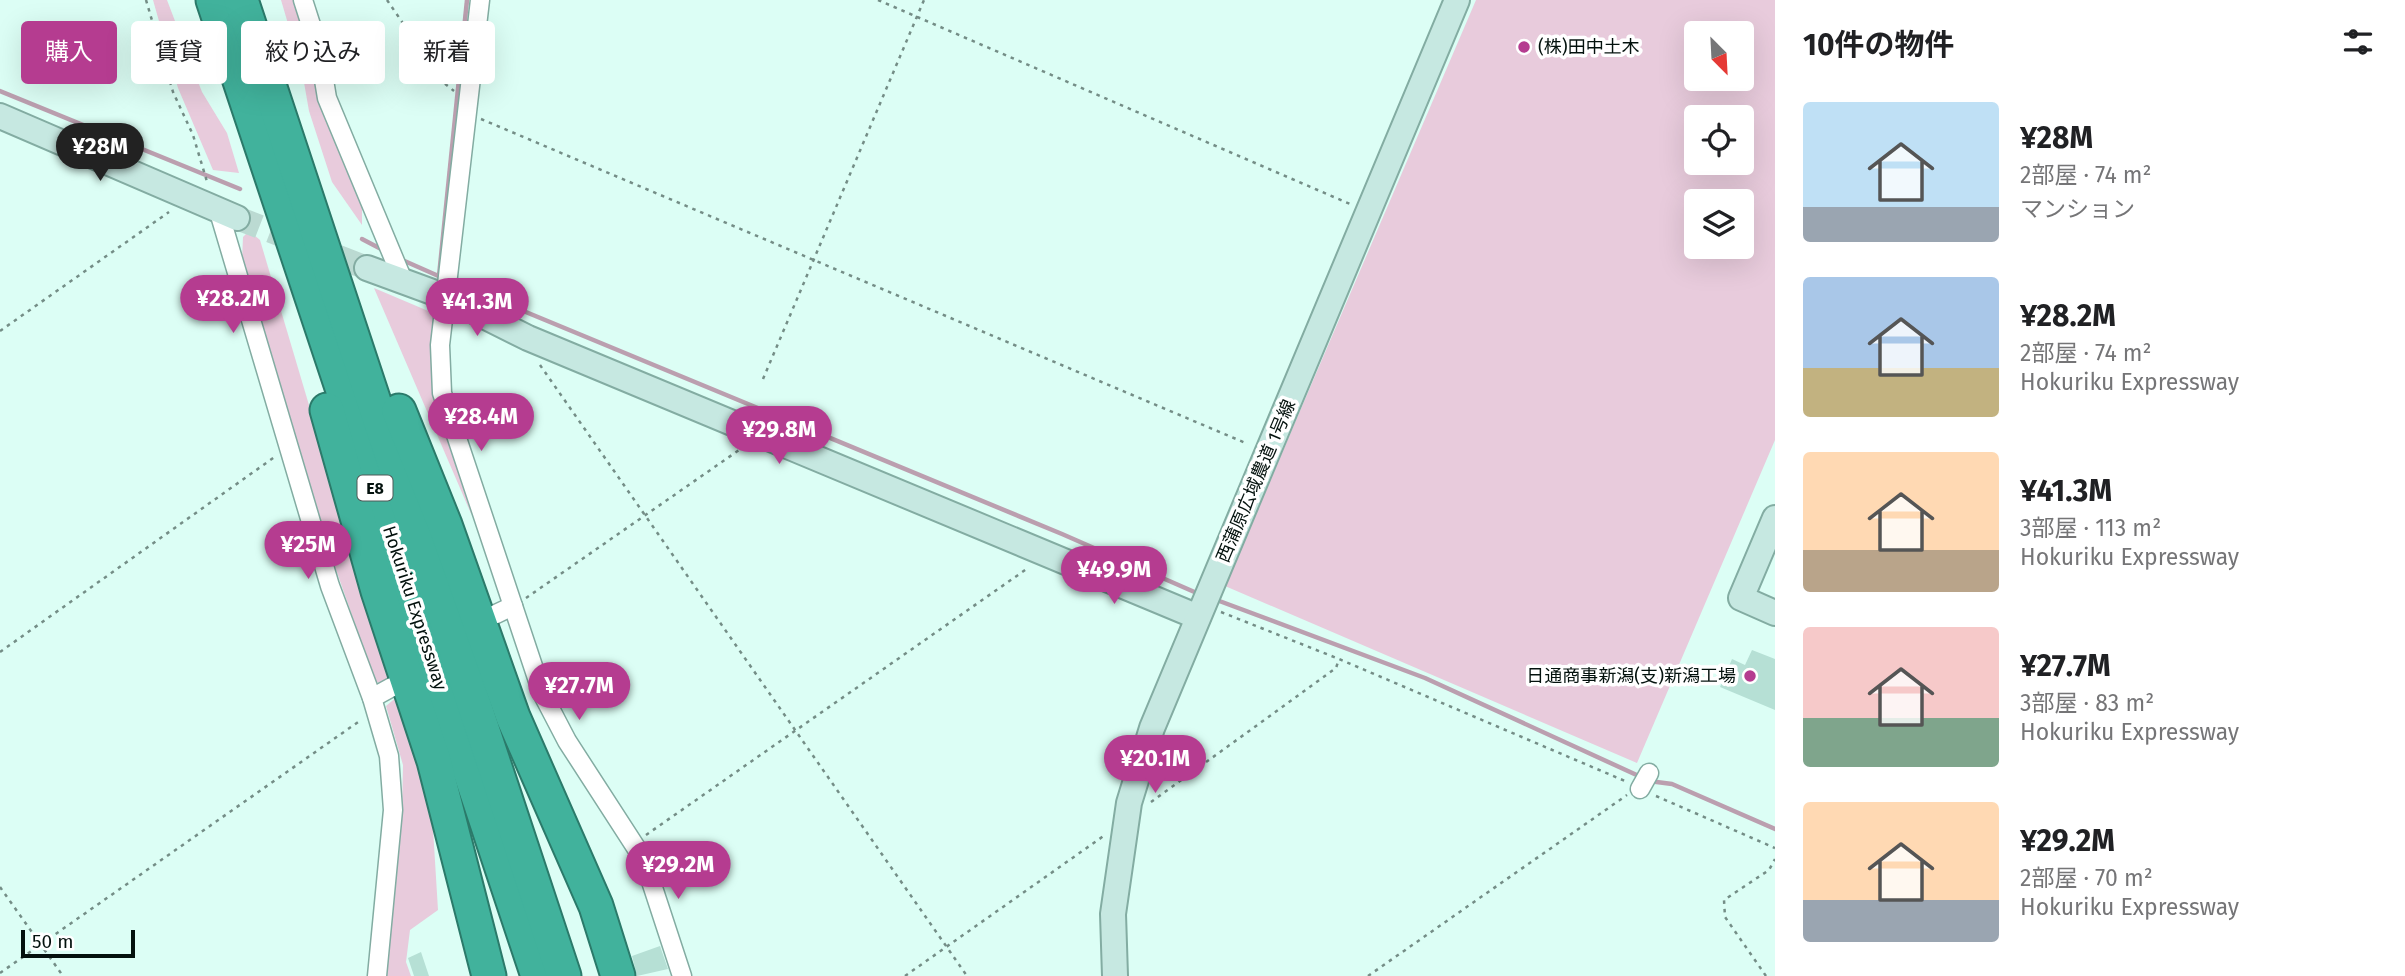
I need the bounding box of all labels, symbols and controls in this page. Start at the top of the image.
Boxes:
chip: 購入 [21,21,117,84]
chip: 賃貸 [131,21,227,84]
chip: 絞り込み [241,21,385,84]
chip: 新着 [399,21,495,84]
north arrow [1684,21,1754,91]
map controls [1684,21,1754,259]
icon: filters [2339,23,2377,61]
text: 10件の物件 [1803,27,1954,63]
place label: (株)田中土木 [1538,36,1640,58]
marker: (株)田中土木 [1516,39,1532,55]
button: locate [1684,105,1754,175]
text: ¥28M [2020,120,2093,156]
pin: ¥28M [59,124,141,183]
icon: home [1859,130,1943,214]
text: ¥28M [72,132,128,160]
text: 2部屋 · 74 m² [2020,161,2152,189]
button: layers [1684,189,1754,259]
text: マンション [2020,195,2135,223]
pin: ¥28.2M [176,276,290,335]
pin: ¥41.3M [420,278,534,338]
text: ¥28.2M [196,284,270,312]
text: ¥41.3M [442,287,512,315]
text: ¥28.2M [2020,298,2116,334]
icon: home [1859,305,1943,389]
text: 2部屋 · 74 m² [2020,339,2152,367]
text: Hokuriku Expressway [2020,368,2239,396]
pin: ¥28.4M [424,393,538,453]
street label: 西蒲原広域農道 1号線 [1212,396,1300,566]
text: ¥28.4M [444,402,518,430]
pin: ¥29.8M [722,406,836,466]
text: ¥29.8M [742,415,816,443]
text: ¥41.3M [2020,473,2112,509]
road number: E8 [358,475,392,500]
icon: home [1859,480,1943,564]
text: 3部屋 · 113 m² [2020,514,2161,542]
pin: ¥25M [267,522,349,581]
street label: Hokuriku Expressway [378,523,452,693]
text: ¥25M [280,530,336,558]
text: Hokuriku Expressway [2020,543,2239,571]
pin: ¥49.9M [1057,546,1171,606]
text: ¥49.9M [1077,555,1151,583]
text: ¥27.7M [2020,648,2111,684]
icon: home [1859,655,1943,739]
pin: ¥27.7M [522,662,636,722]
place label: 日通商事新潟(支)新潟工場 [1526,665,1736,687]
marker: 日通商事新潟(支)新潟工場 [1742,668,1758,684]
text: ¥27.7M [544,671,614,699]
text: 3部屋 · 83 m² [2020,689,2154,717]
text: Hokuriku Expressway [2020,718,2239,746]
pin: ¥20.1M [1098,736,1212,795]
text: ¥20.1M [1120,744,1190,772]
text: ¥29.2M [2020,823,2115,859]
icon: home [1859,830,1943,914]
pin: ¥29.2M [621,842,735,901]
text: ¥29.2M [642,850,714,878]
text: 2部屋 · 70 m² [2020,864,2153,892]
text: Hokuriku Expressway [2020,893,2239,921]
scale bar [21,927,135,959]
text: 50 m [32,930,73,953]

